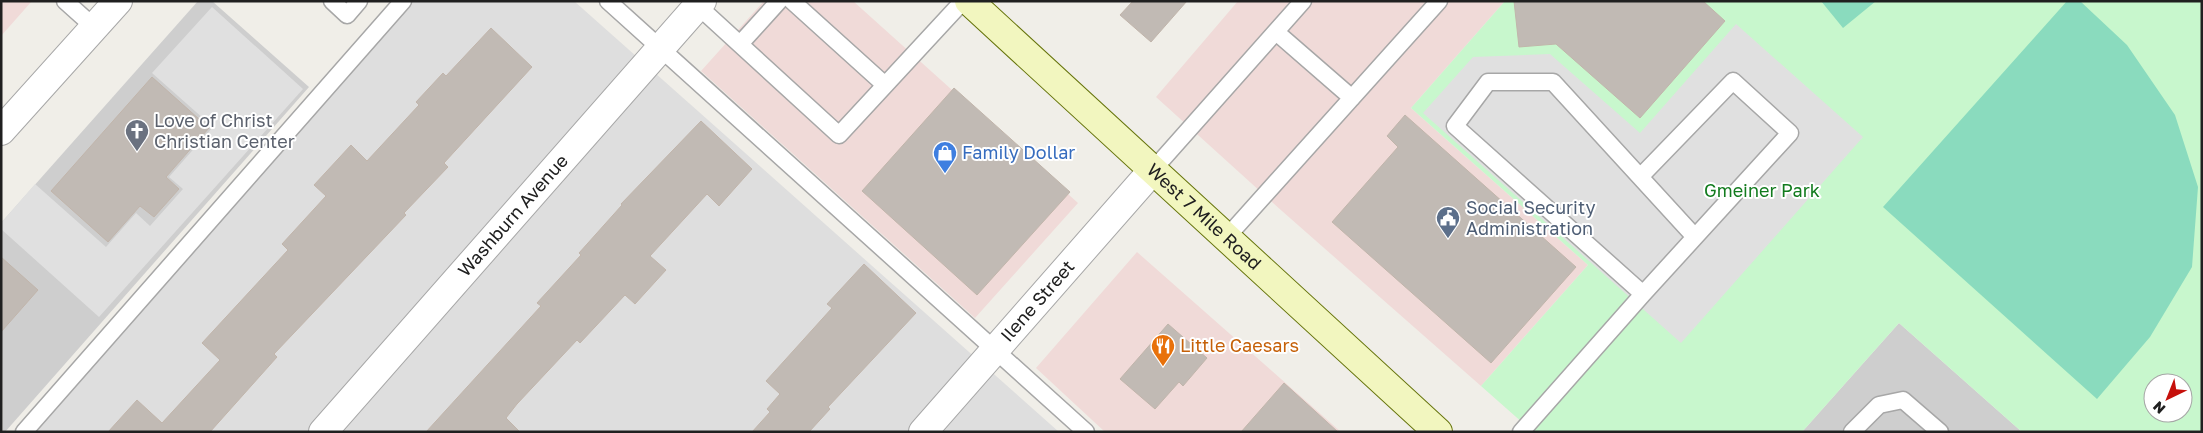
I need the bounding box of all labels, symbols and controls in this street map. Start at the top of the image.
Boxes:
place label: Love of Christ Christian Center [154,109,295,152]
church icon: Love of Christ Christian Center [124,118,150,152]
shop icon: Family Dollar [932,140,958,174]
place label: Family Dollar [962,141,1075,163]
street label: Washburn Avenue [453,149,572,281]
street label: West 7 Mile Road [1143,158,1266,274]
park label: Gmeiner Park [1704,179,1820,201]
place label: Social Security Administration [1466,196,1596,239]
public building icon: Social Security Administration [1435,205,1461,239]
street label: Ilene Street [995,255,1079,346]
restaurant icon: Little Caesars [1150,333,1176,367]
place label: Little Caesars [1180,334,1299,356]
north arrow [2143,373,2193,423]
text: N [2149,398,2168,418]

